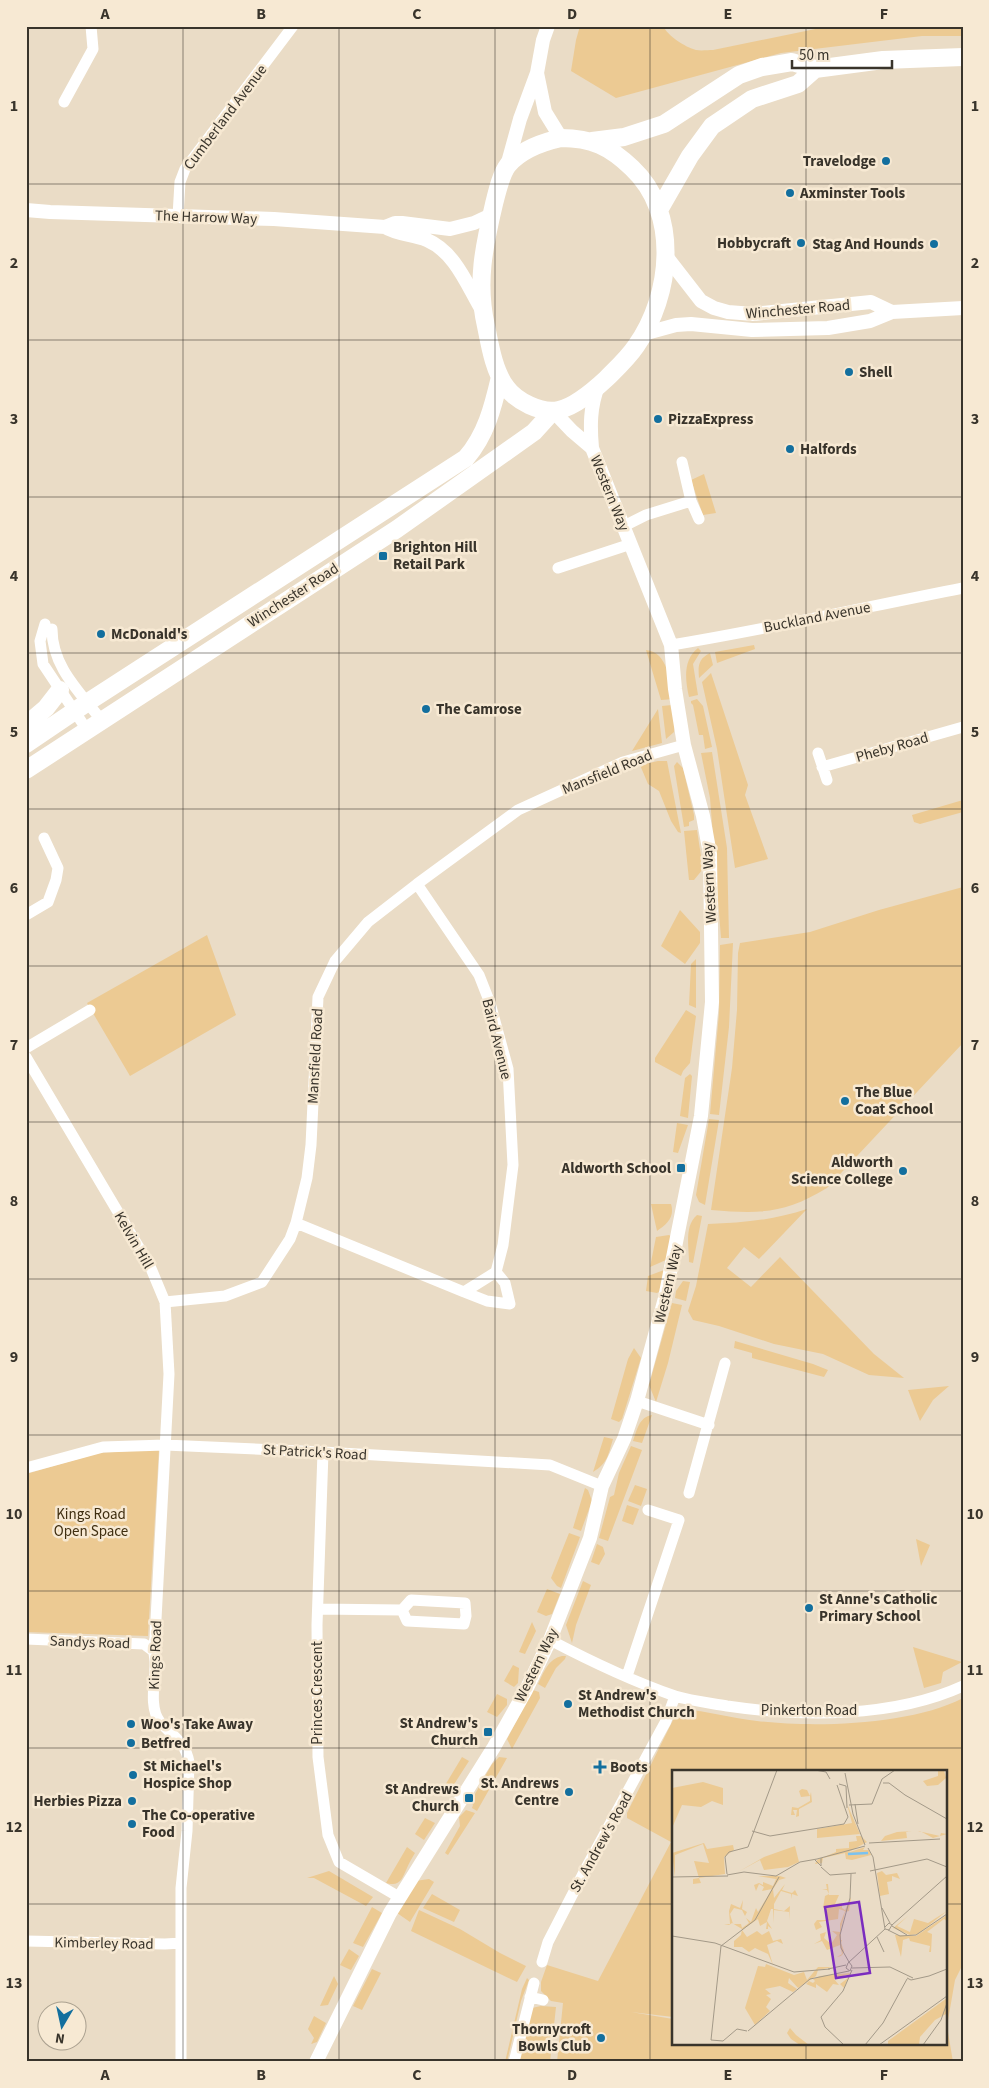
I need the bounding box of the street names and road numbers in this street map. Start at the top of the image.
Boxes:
street label: Cumberland Avenue [179,60,272,174]
street label: The Harrow Way [155,205,257,230]
street label: Winchester Road [745,294,851,325]
street label: Western Way [585,452,634,534]
street label: Winchester Road [244,558,343,633]
street label: Buckland Avenue [762,597,872,638]
street label: Pheby Road [853,727,931,768]
street label: Mansfield Road [559,745,656,800]
street label: Western Way [697,842,722,923]
street label: Baird Avenue [476,996,517,1082]
street label: Mansfield Road [303,1008,328,1104]
street label: Kelvin Hill [109,1208,158,1273]
street label: Western Way [649,1243,688,1325]
street label: St Patrick's Road [262,1439,367,1466]
street label: Kings Road [144,1620,167,1690]
street label: Western Way [509,1625,563,1706]
street label: Sandys Road [49,1631,131,1654]
street label: Princes Crescent [307,1641,328,1745]
street label: Pinkerton Road [761,1700,857,1721]
street label: St. Andrew's Road [565,1788,638,1897]
street label: Kimberley Road [54,1932,154,1955]

